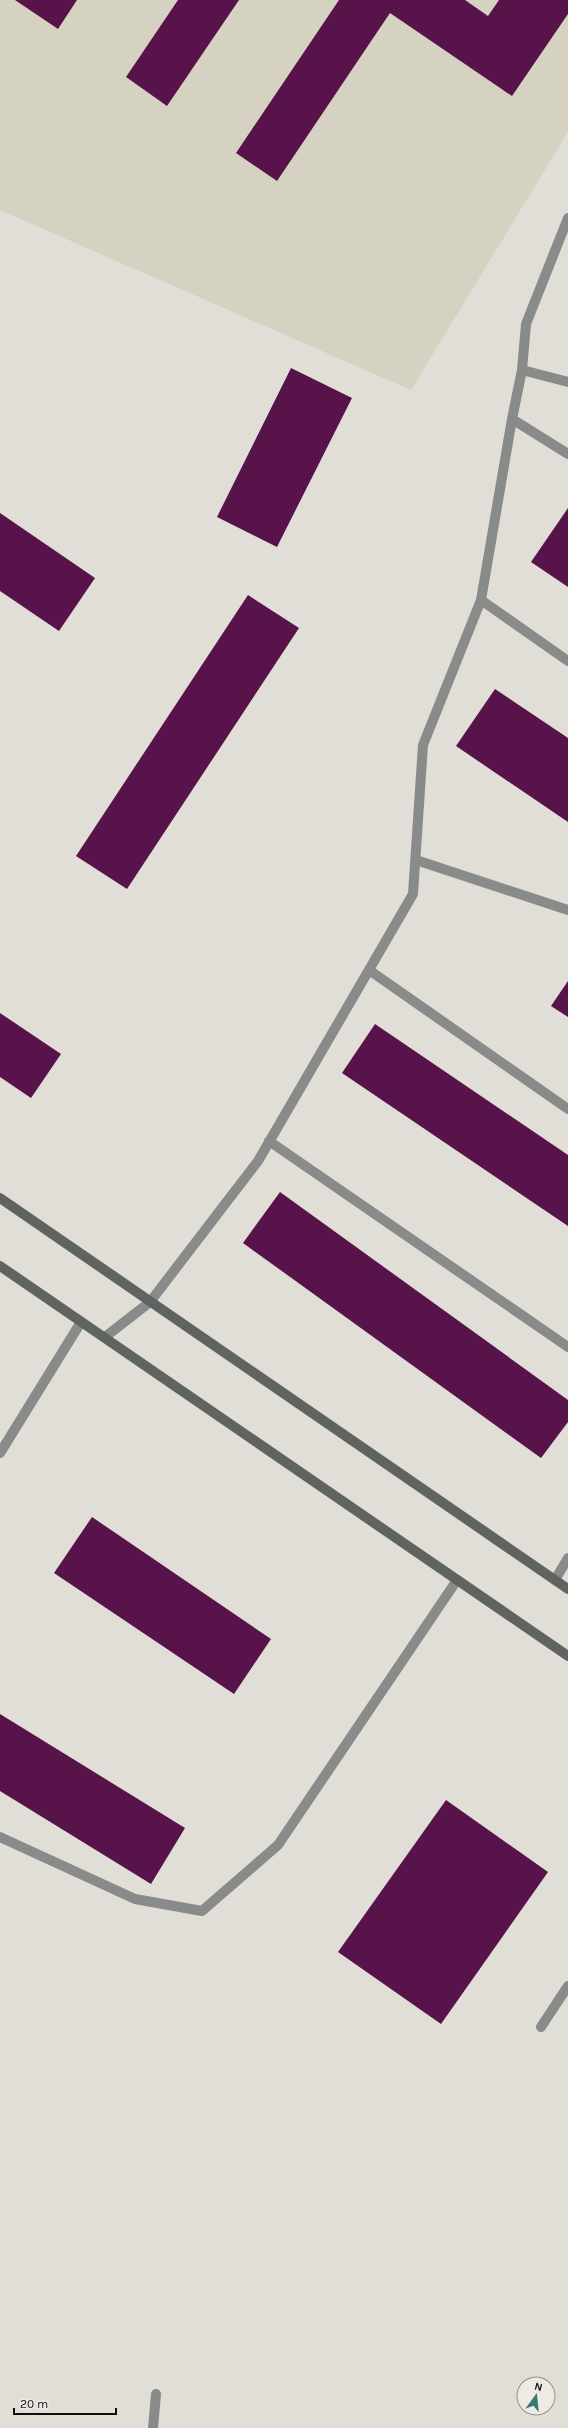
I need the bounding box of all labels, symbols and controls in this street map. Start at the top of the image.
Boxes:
north arrow [516,2376,556,2416]
text: N [533,2380,544,2394]
scale bar [14,2390,116,2416]
text: 20 m [20,2397,48,2411]

